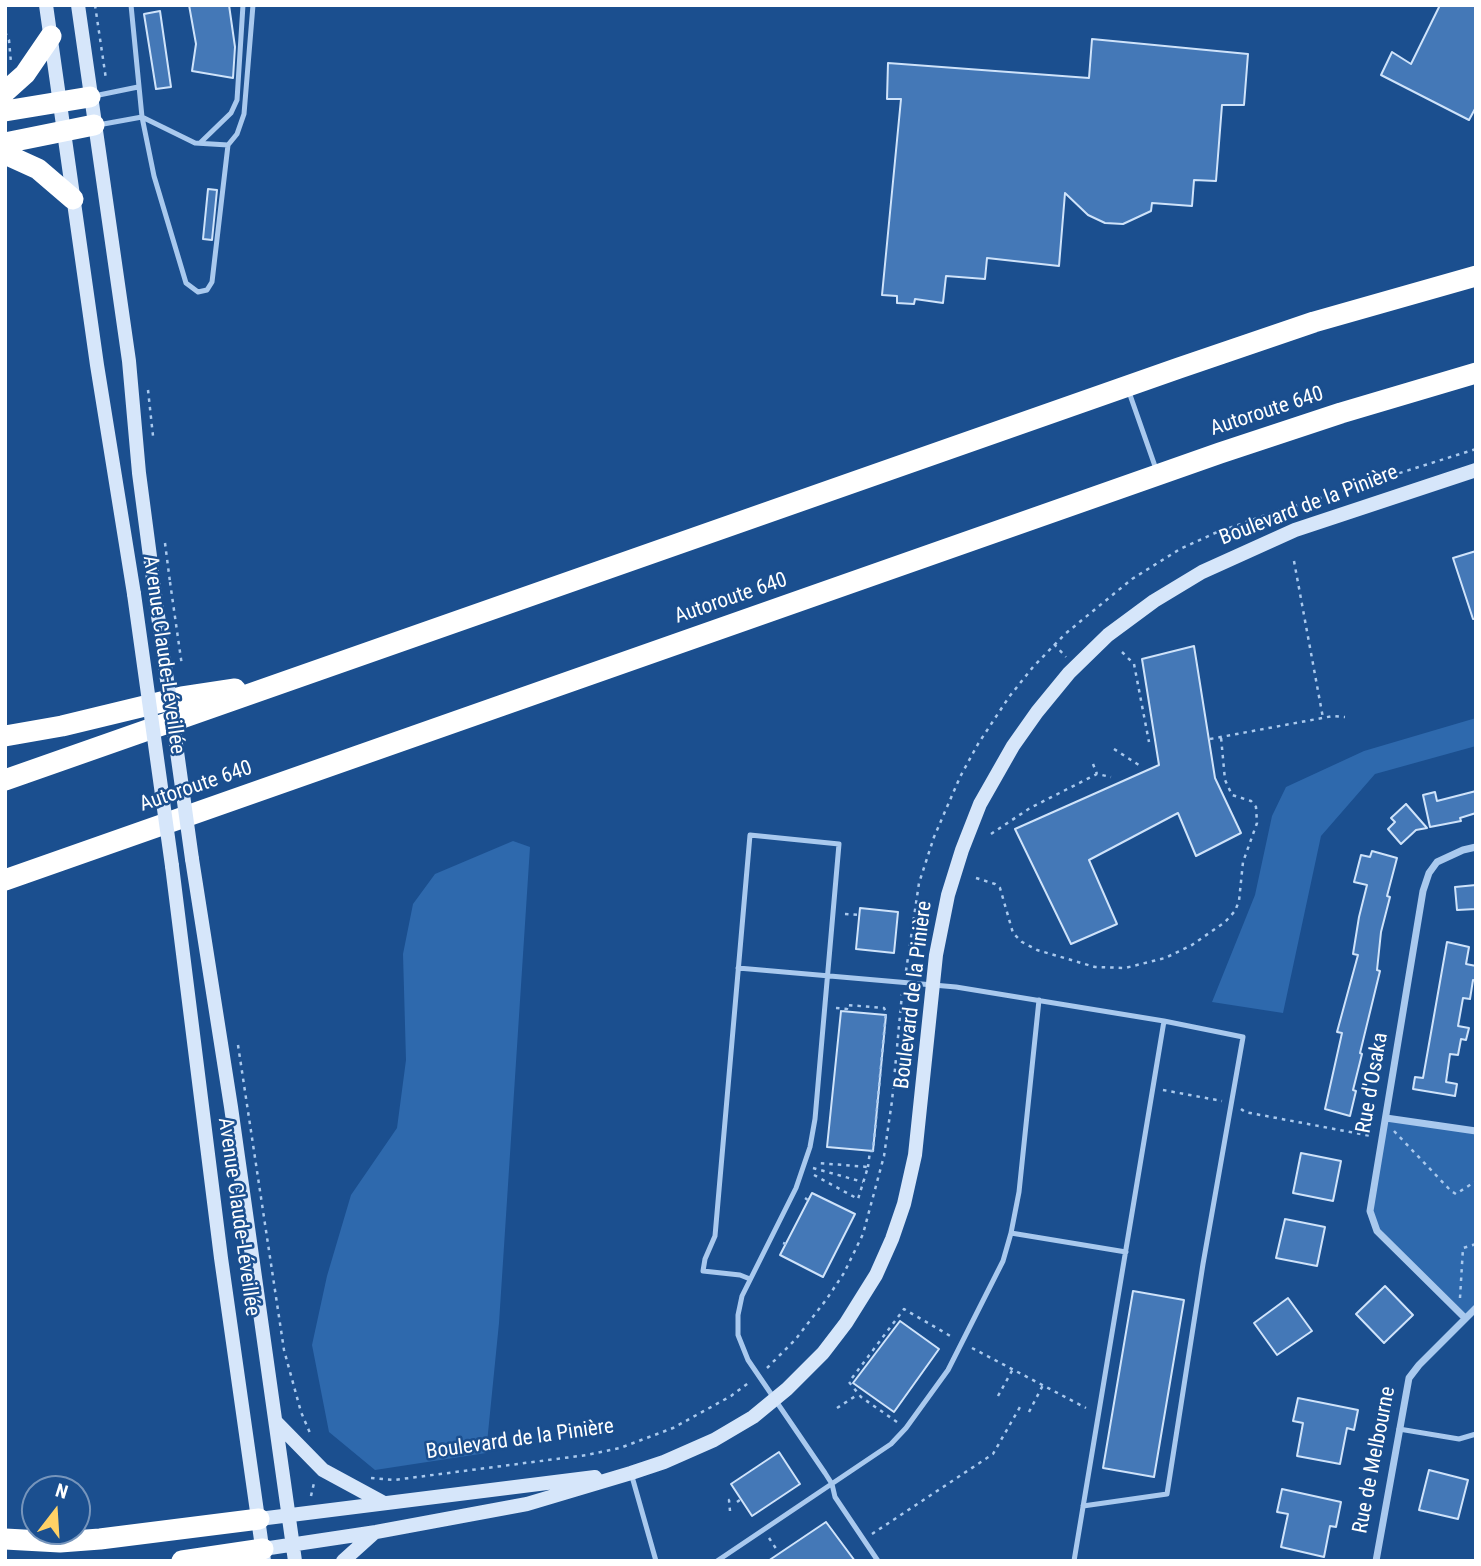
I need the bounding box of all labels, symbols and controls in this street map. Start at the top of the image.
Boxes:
street label: Autoroute 640 [1207,382,1327,442]
street label: Boulevard de la Pinière [1216,460,1402,552]
street label: Avenue Claude-Léveillée [137,554,189,756]
street label: Autoroute 640 [671,568,791,630]
street label: Autoroute 640 [136,756,256,818]
street label: Boulevard de la Pinière [890,900,938,1090]
street label: Rue d'Osaka [1352,1031,1394,1135]
street label: Avenue Claude-Léveillée [212,1116,264,1318]
street label: Rue de Melbourne [1348,1384,1402,1536]
street label: Boulevard de la Pinière [425,1414,615,1466]
north arrow [21,1475,91,1545]
text: N [53,1479,71,1504]

